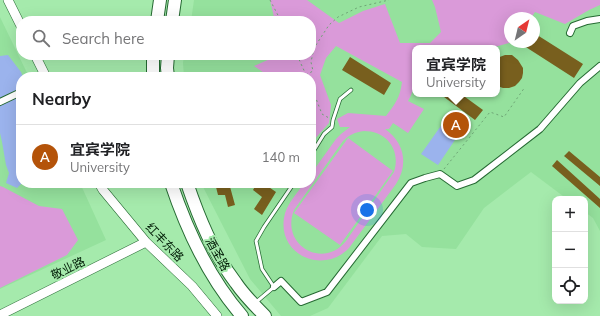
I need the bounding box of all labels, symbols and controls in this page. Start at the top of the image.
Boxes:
north arrow [504,12,540,48]
search box [16,16,316,60]
icon: search [30,27,52,49]
text: Search here [62,29,144,48]
popup [412,45,500,97]
text: 宜宾学院 [426,55,486,74]
text: University [426,74,486,90]
text: Nearby [32,88,91,109]
pin: A [443,110,469,140]
text: 宜宾学院 [70,140,130,159]
text: A [40,149,50,165]
text: 140 m [262,149,300,165]
text: University [70,159,130,175]
map controls [552,196,588,304]
button: + [552,196,588,232]
your location [357,200,377,220]
street label: 红丰东路 [143,220,187,264]
button: − [552,232,588,268]
street label: 酒圣路 [203,235,233,273]
street label: 敬业路 [49,253,87,283]
button: locate [552,268,588,304]

